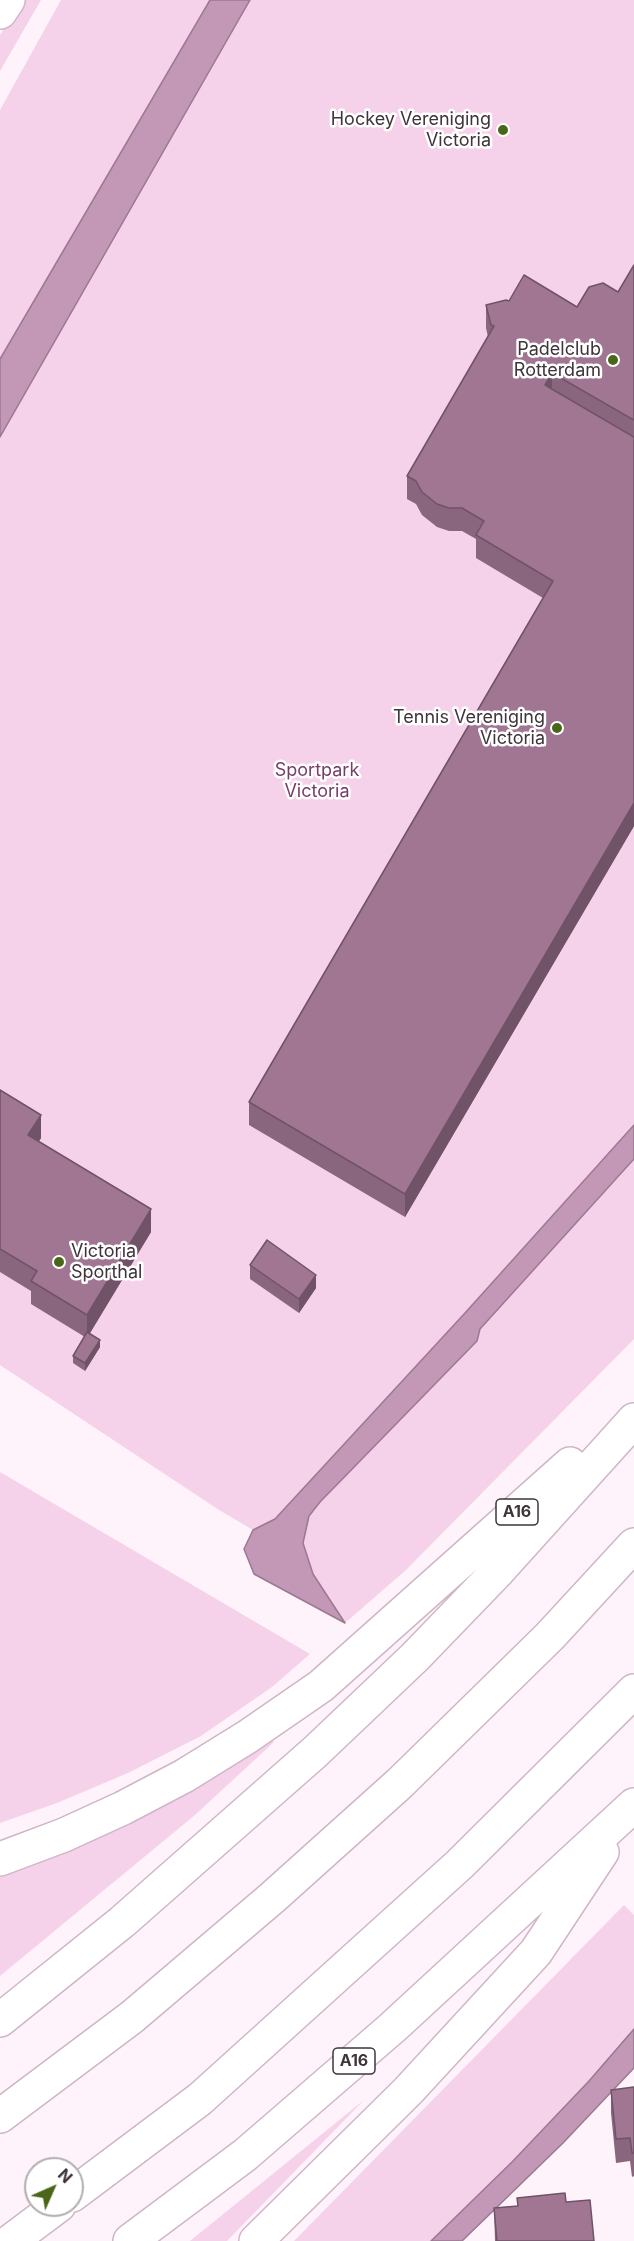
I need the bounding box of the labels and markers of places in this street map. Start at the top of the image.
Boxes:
place label: Hockey Vereniging Victoria [331,109,491,152]
marker: Hockey Vereniging Victoria [496,123,510,137]
place label: Padelclub Rotterdam [514,339,601,382]
marker: Padelclub Rotterdam [606,353,620,367]
place label: Tennis Vereniging Victoria [393,707,545,750]
marker: Tennis Vereniging Victoria [550,721,564,735]
place label: Victoria Sporthal [71,1241,142,1284]
marker: Victoria Sporthal [52,1255,66,1269]

